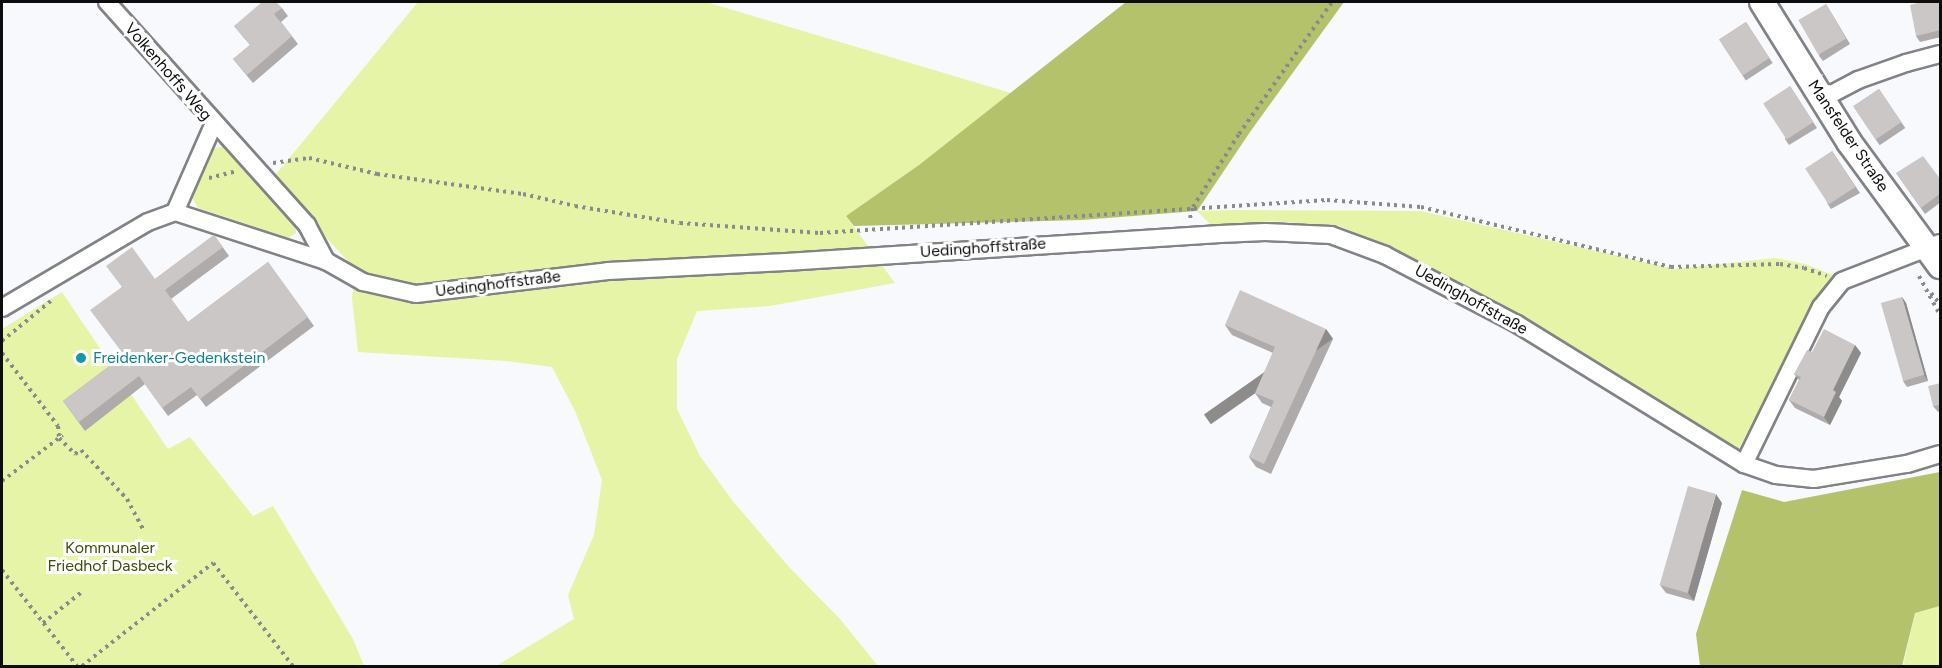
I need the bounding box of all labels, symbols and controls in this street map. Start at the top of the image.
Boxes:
street label: Volkenhoffs Weg [120,19,216,125]
street label: Mansfelder Straße [1803,76,1893,196]
street label: Uedinghoffstraße [919,234,1047,262]
street label: Uedinghoffstraße [1411,261,1531,339]
street label: Uedinghoffstraße [434,267,562,301]
place label: Freidenker-Gedenkstein [93,348,265,368]
marker: Freidenker-Gedenkstein [74,351,88,365]
park label: Kommunaler Friedhof Dasbeck [48,538,172,576]

